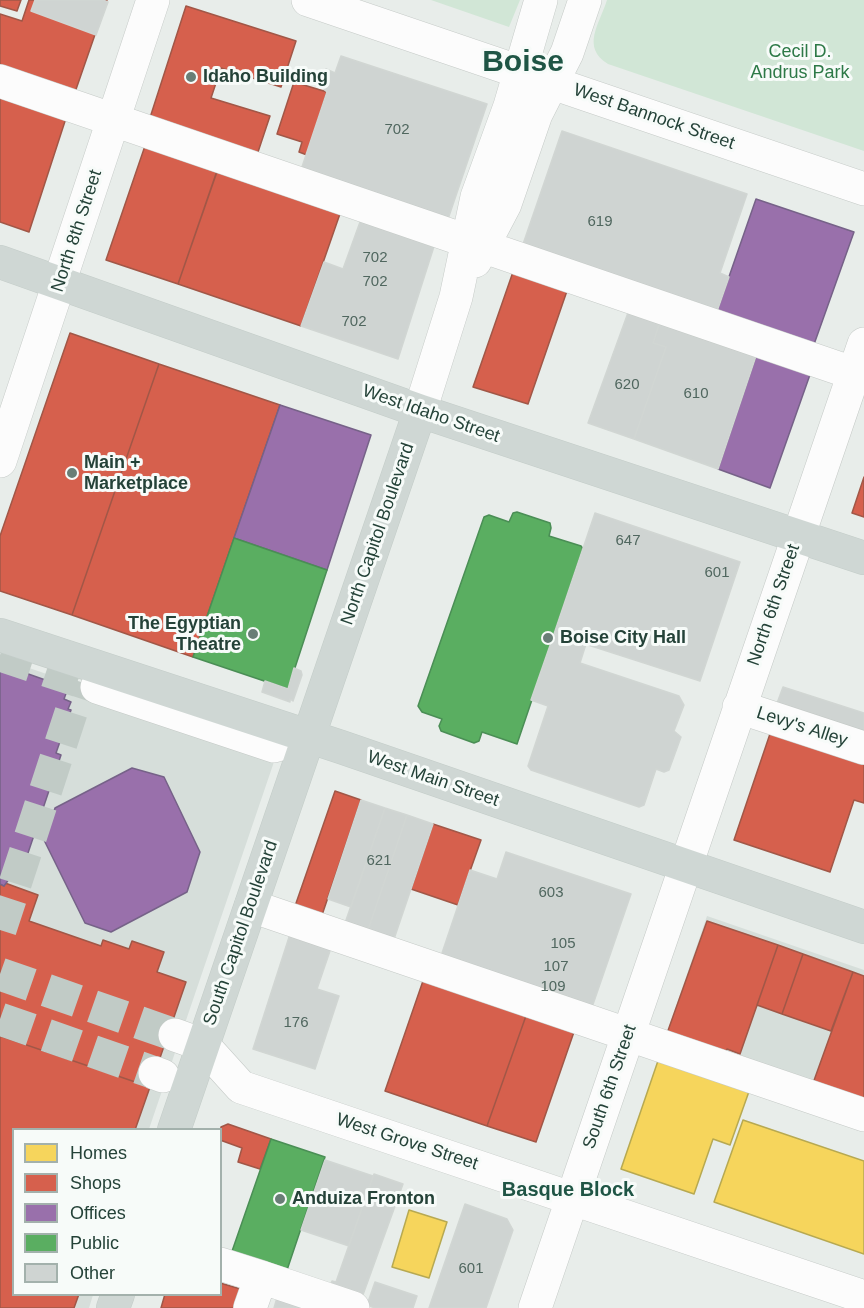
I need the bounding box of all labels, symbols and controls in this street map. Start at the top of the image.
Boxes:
park label: Cecil D. Andrus Park [750,41,850,84]
district label: Boise [482,45,564,81]
place label: Idaho Building [203,66,328,88]
marker: Idaho Building [184,70,198,84]
street label: West Bannock Street [571,79,737,155]
house number: 702 [384,121,410,139]
street label: North 8th Street [47,167,107,295]
house number: 619 [587,213,613,231]
house number: 702 [362,249,388,267]
house number: 702 [362,273,388,291]
house number: 702 [341,313,367,331]
house number: 620 [614,376,640,394]
street label: West Idaho Street [360,380,502,448]
house number: 610 [683,385,709,403]
street label: North Capitol Boulevard [337,440,419,628]
place label: Main + Marketplace [84,452,188,494]
marker: Main + Marketplace [65,466,79,480]
house number: 647 [615,532,641,550]
street label: North 6th Street [743,541,805,669]
house number: 601 [704,564,730,582]
place label: The Egyptian Theatre [128,613,241,656]
marker: The Egyptian Theatre [246,627,260,641]
place label: Boise City Hall [560,627,686,649]
marker: Boise City Hall [541,631,555,645]
street label: Levy's Alley [754,702,850,752]
street label: West Main Street [364,746,502,812]
street label: South Capitol Boulevard [199,838,283,1028]
house number: 621 [366,852,392,870]
house number: 603 [538,884,564,902]
house number: 105 [550,935,576,953]
house number: 107 [543,958,569,976]
house number: 109 [540,978,566,996]
house number: 176 [283,1014,309,1032]
street label: South 6th Street [579,1022,641,1152]
street label: West Grove Street [333,1109,481,1175]
legend [12,1128,222,1296]
text: Homes [70,1143,127,1163]
text: Shops [70,1173,121,1193]
district label: Basque Block [502,1178,634,1202]
place label: Anduiza Fronton [292,1188,435,1210]
marker: Anduiza Fronton [273,1192,287,1206]
text: Offices [70,1203,126,1223]
text: Public [70,1233,119,1253]
house number: 601 [458,1260,484,1278]
text: Other [70,1263,115,1283]

